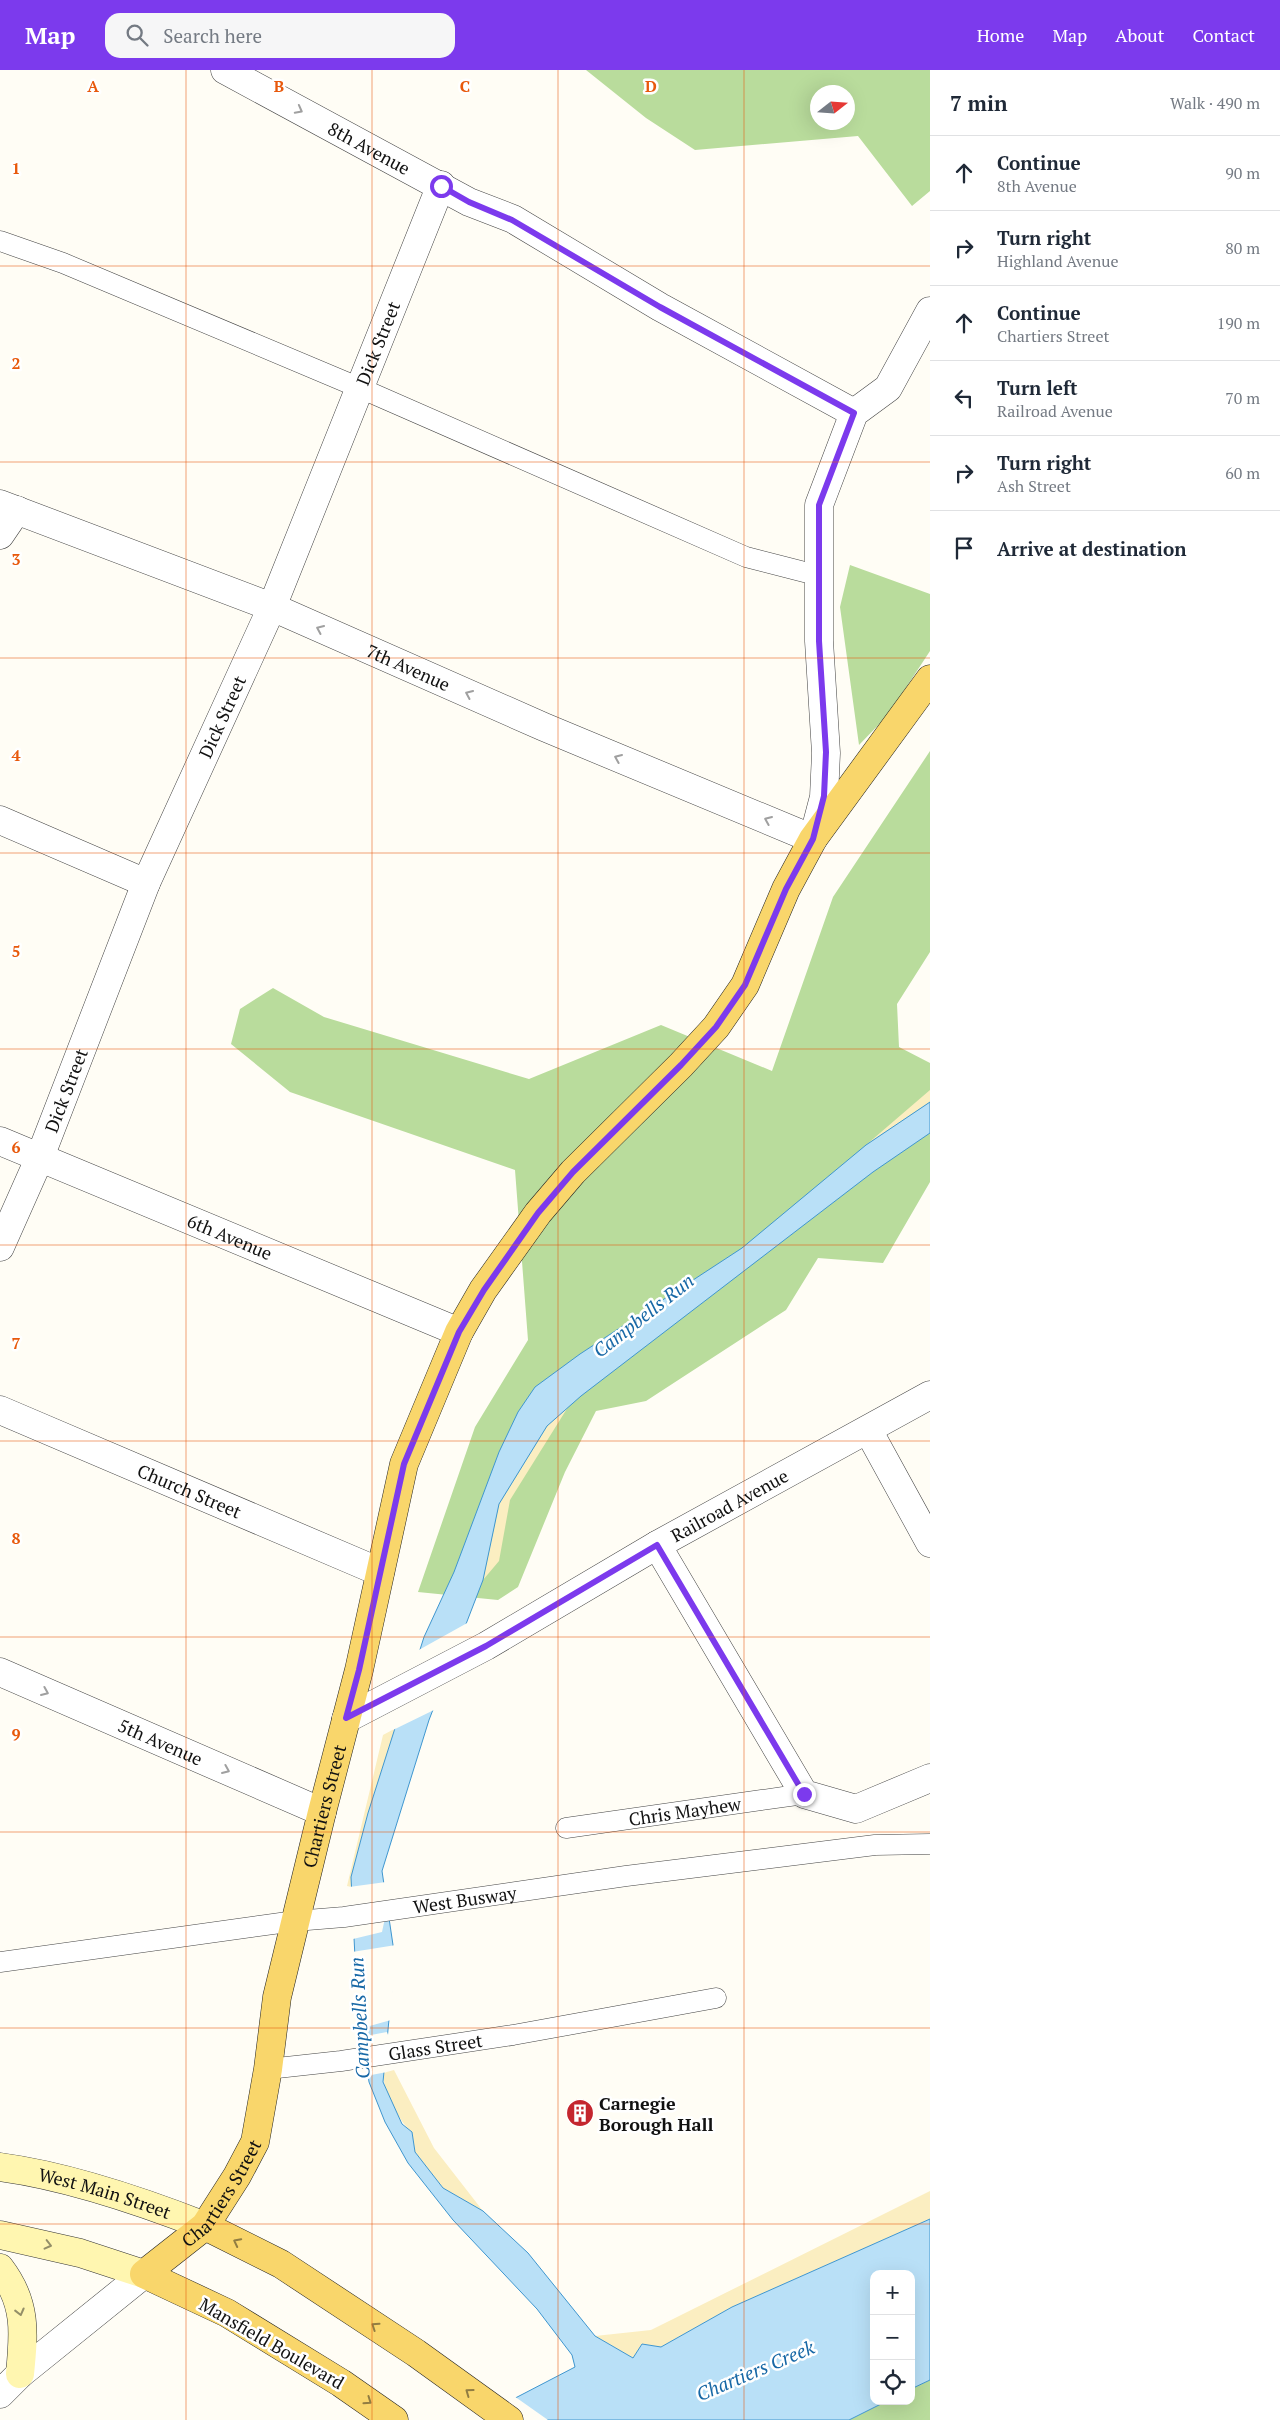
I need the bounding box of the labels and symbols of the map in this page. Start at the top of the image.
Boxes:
text: A [87,75,99,97]
text: B [274,75,284,97]
text: C [460,75,470,97]
text: D [645,75,657,97]
north arrow [810,85,855,130]
one-way arrow [294,103,303,113]
street label: 8th Avenue [324,116,414,180]
text: 1 [11,157,21,179]
route start [430,175,453,198]
street label: Dick Street [350,297,405,389]
text: 2 [11,352,21,374]
text: 3 [11,548,21,570]
one-way arrow [316,624,325,635]
street label: 7th Avenue [363,638,454,696]
street label: Dick Street [193,671,251,762]
one-way arrow [465,689,474,700]
text: 4 [11,744,21,766]
one-way arrow [614,753,623,764]
one-way arrow [764,816,773,827]
text: 5 [11,940,21,962]
street label: Dick Street [39,1045,93,1136]
text: 6 [11,1136,21,1158]
street label: 6th Avenue [184,1208,276,1265]
water label: Campbells Run [587,1268,699,1362]
text: 7 [11,1332,21,1354]
street label: Church Street [134,1458,245,1524]
street label: Railroad Avenue [666,1463,792,1547]
text: 8 [11,1527,21,1549]
one-way arrow [40,1685,49,1696]
street label: 5th Avenue [114,1713,206,1771]
text: 9 [11,1723,21,1745]
street label: Chartiers Street [297,1741,351,1870]
one-way arrow [221,1764,230,1775]
route end [793,1783,816,1806]
street label: Chris Mayhew [627,1791,743,1831]
street label: West Busway [412,1880,519,1919]
water label: Campbells Run [343,1957,375,2079]
street label: Glass Street [387,2028,485,2066]
place label: Carnegie Borough Hall [599,2091,713,2136]
building icon: Carnegie Borough Hall [565,2098,595,2128]
street label: Chartiers Street [176,2135,267,2252]
street label: West Main Street [36,2162,175,2224]
one-way arrow [233,2238,242,2248]
one-way arrow [43,2239,52,2250]
street label: Mansfield Boulevard [195,2292,349,2394]
one-way arrow [14,2307,25,2316]
one-way arrow [371,2323,381,2332]
water label: Chartiers Creek [692,2334,819,2406]
one-way arrow [466,2389,475,2397]
one-way arrow [362,2395,372,2404]

